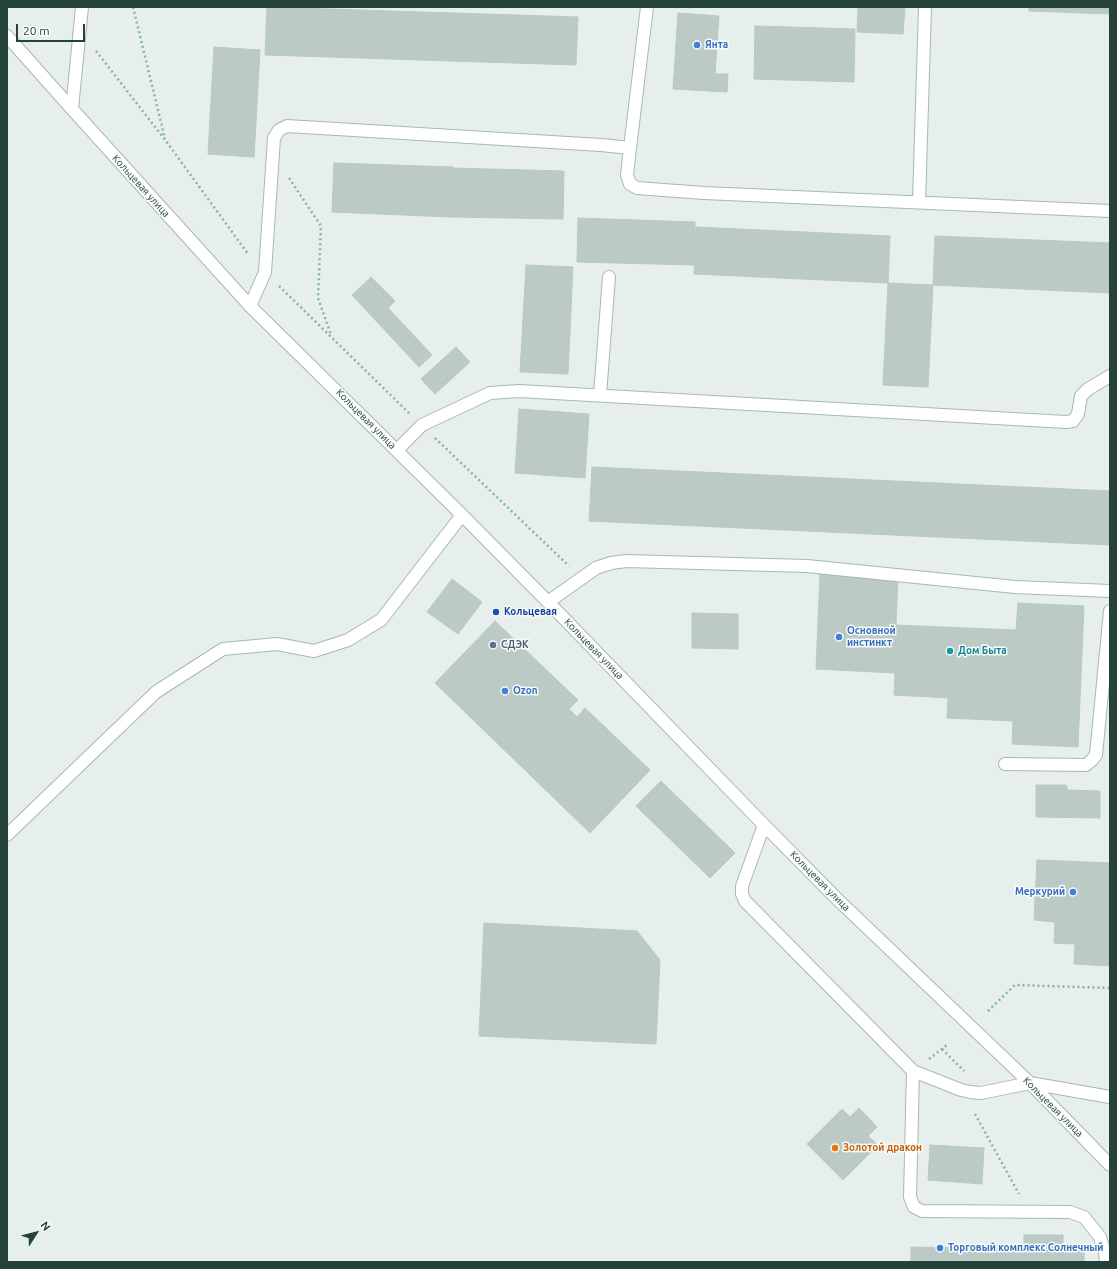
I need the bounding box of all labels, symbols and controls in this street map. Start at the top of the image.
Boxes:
scale bar [18,16,87,42]
text: 20 m [23,24,50,37]
place label: Янта [705,39,728,51]
marker: Янта [692,40,702,50]
street label: Кольцевая улица [110,152,172,220]
street label: Кольцевая улица [334,387,398,451]
place label: Кольцевая [504,606,557,618]
marker: Кольцевая [491,607,501,617]
street label: Кольцевая улица [562,616,626,682]
place label: Основной инстинкт [847,625,896,648]
marker: Основной инстинкт [834,632,844,642]
place label: СДЭК [501,639,529,651]
marker: СДЭК [488,640,498,650]
place label: Дом Быта [958,645,1007,657]
marker: Дом Быта [945,646,955,656]
place label: Ozon [513,685,538,697]
marker: Ozon [500,686,510,696]
street label: Кольцевая улица [788,849,852,913]
place label: Меркурий [1015,886,1065,898]
marker: Меркурий [1068,887,1078,897]
street label: Кольцевая улица [1021,1075,1085,1139]
place label: Золотой дракон [843,1142,922,1154]
marker: Золотой дракон [830,1143,840,1153]
north arrow [16,1213,56,1253]
text: N [38,1219,53,1233]
place label: Торговый комплекс Солнечный [948,1242,1103,1254]
marker: Торговый комплекс Солнечный [935,1243,945,1253]

